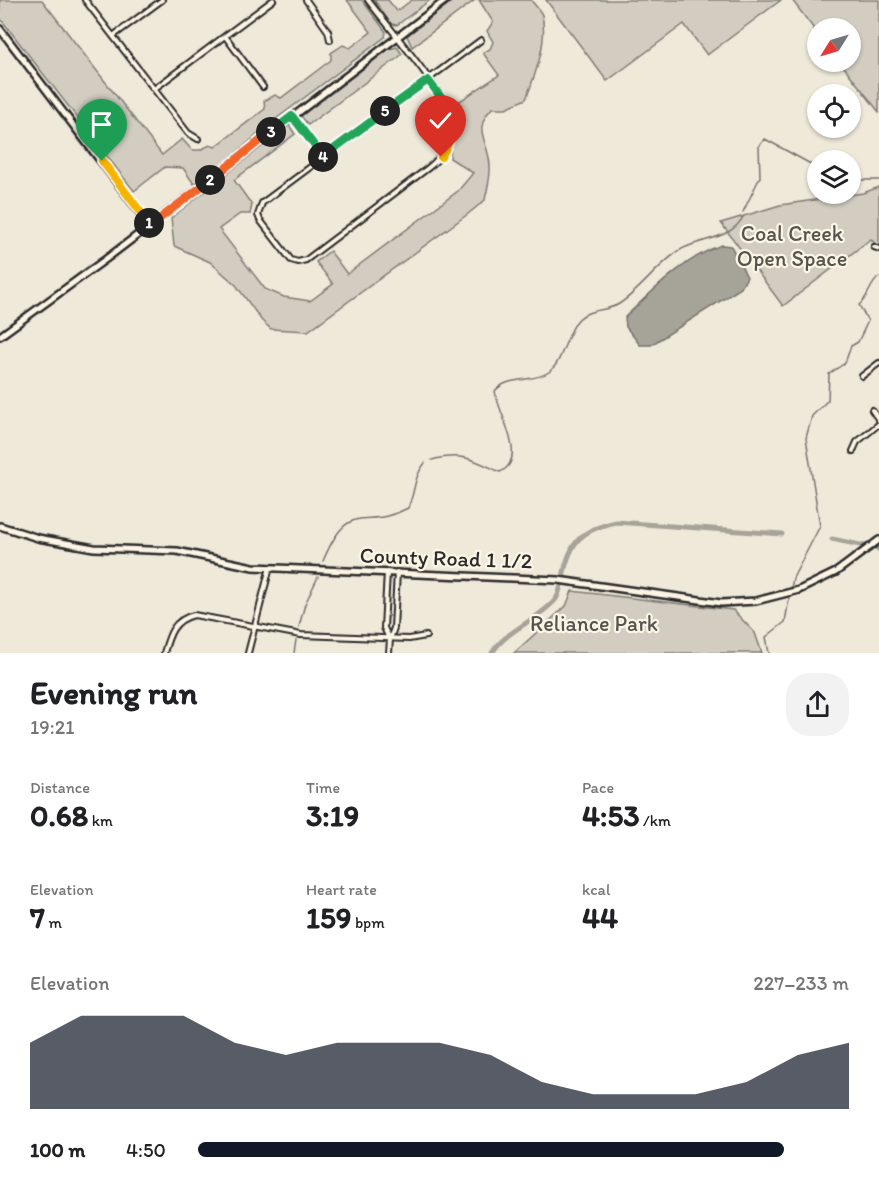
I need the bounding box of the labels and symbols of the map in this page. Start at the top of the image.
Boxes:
north arrow [807,18,861,72]
pin [415,95,466,157]
pin: 5 [370,96,400,126]
pin [76,99,127,161]
pin: 3 [256,117,286,147]
pin: 4 [308,142,338,172]
pin: 2 [195,165,225,195]
pin: 1 [134,208,164,238]
park label: Coal Creek Open Space [737,220,847,272]
street label: County Road 1 1/2 [359,541,533,575]
park label: Reliance Park [530,610,658,637]

